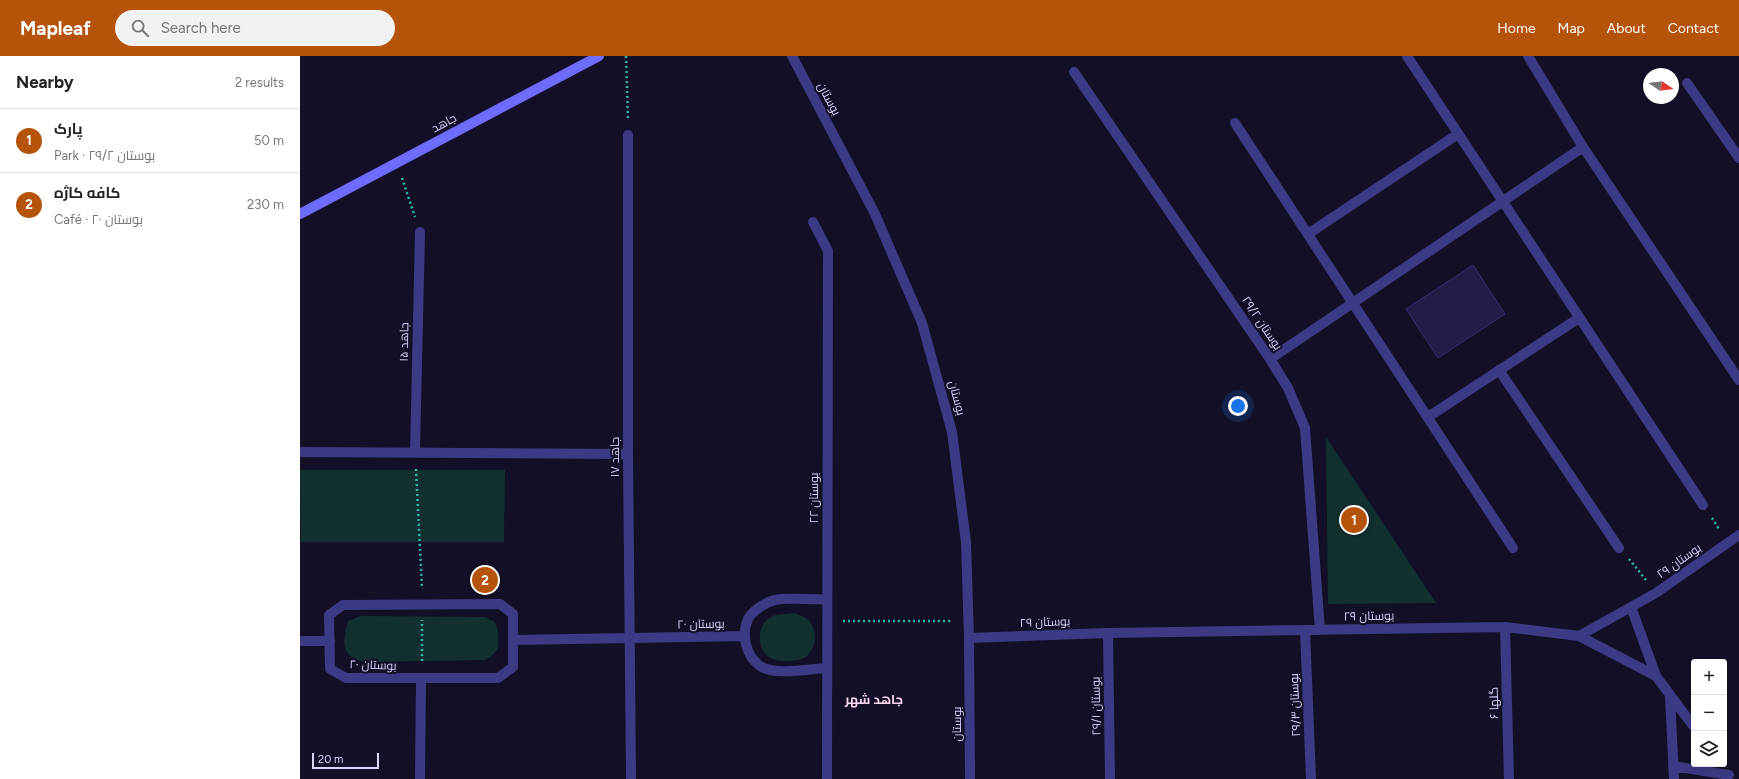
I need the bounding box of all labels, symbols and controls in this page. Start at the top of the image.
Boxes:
search box [115,10,395,46]
text: Mapleaf [20,17,91,40]
icon: search [129,17,151,39]
text: Search here [161,19,241,37]
text: Home [1497,20,1536,37]
text: Map [1558,20,1585,37]
text: About [1607,20,1646,37]
text: Contact [1668,20,1719,37]
north arrow [1643,68,1679,104]
text: Nearby [16,72,74,92]
text: 2 results [235,75,284,90]
street label: بوستان [815,80,843,118]
street label: جاهد [429,111,459,135]
text: پارک [54,120,82,138]
text: 1 [26,133,32,148]
text: 50 m [254,133,284,148]
text: Park · بوستان ۲۹/۲ [54,148,155,163]
text: کافه کاژه [54,184,121,202]
text: 2 [25,197,33,212]
text: 230 m [247,197,284,212]
text: Café · بوستان ۲۰ [54,212,143,227]
street label: بوستان ۲۹/۲ [1239,294,1285,352]
street label: جاهد ۱۵ [397,322,411,362]
street label: بوستان [946,379,968,417]
your location [1228,396,1248,416]
street label: جاهد ۱۷ [608,437,622,477]
street label: بوستان ۲۲ [807,473,821,523]
pin: 1 [1341,505,1367,535]
street label: بوستان ۲۹ [1654,541,1704,581]
pin: 2 [472,565,498,595]
street label: بوستان ۲۹ [1344,609,1394,623]
street label: بوستان ۲۹ [1019,614,1071,630]
street label: بوستان ۲۰ [677,617,725,631]
street label: بوستان ۲۰ [349,657,397,673]
map controls [1691,659,1727,767]
button: + [1691,659,1727,695]
street label: بوستان ۲۹/۳ [1287,673,1303,737]
street label: بوستان ۲۹/۱ [1088,676,1104,736]
street label: گلها ۶ [1487,687,1501,719]
district label: جاهد شهر [844,692,903,708]
button: − [1691,695,1727,731]
street label: بوستان [950,706,964,742]
button: layers [1691,731,1727,767]
scale bar [312,751,379,770]
text: 20 m [318,753,343,766]

